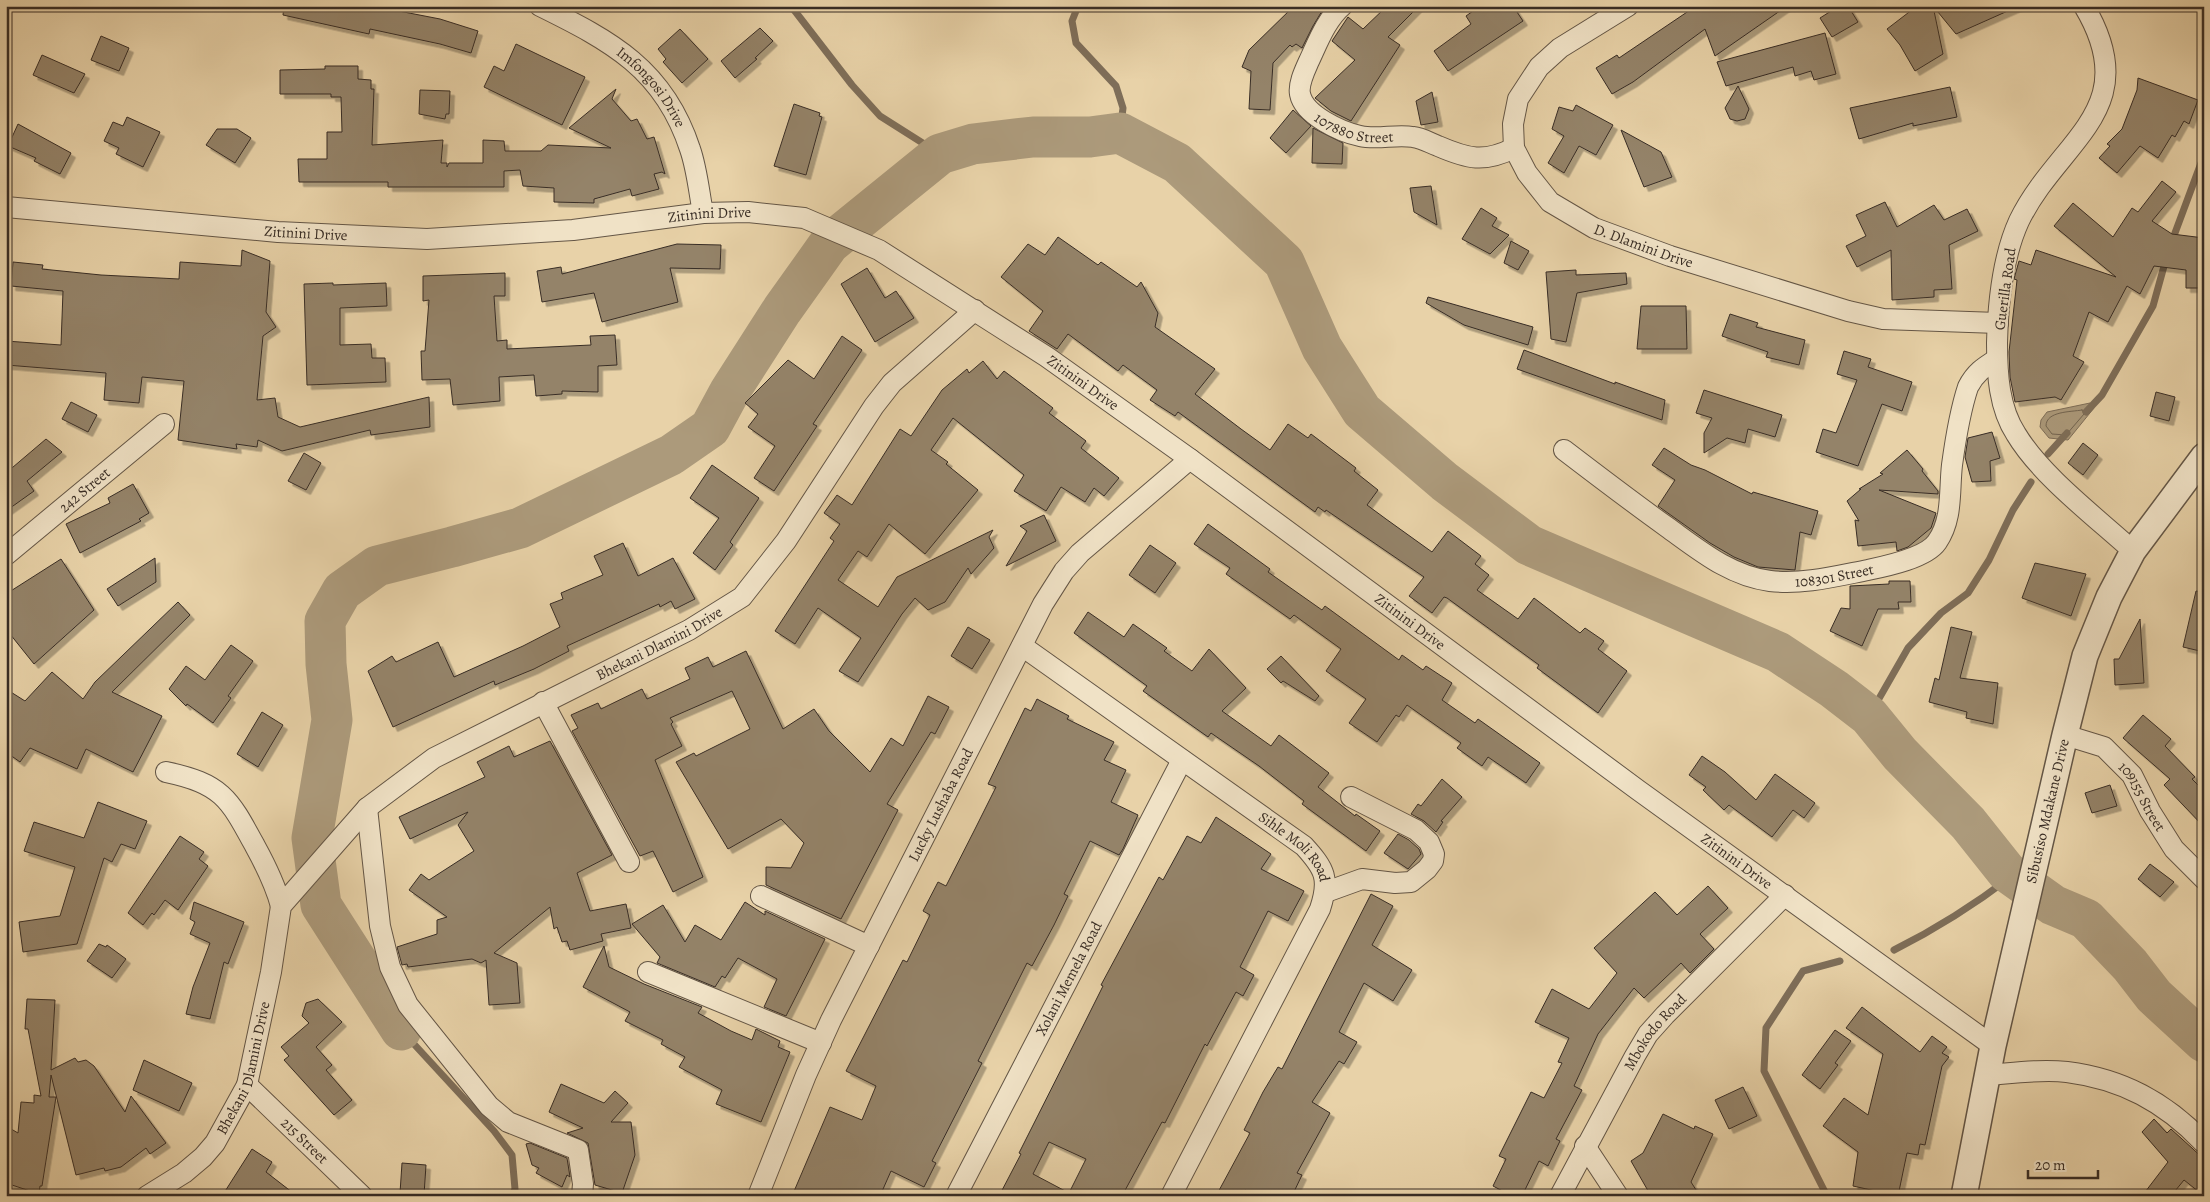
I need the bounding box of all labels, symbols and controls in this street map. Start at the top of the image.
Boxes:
street label: Imfongosi Drive [612,42,690,131]
street label: 107880 Street [1310,108,1394,147]
street label: Zitinini Drive [667,202,752,228]
street label: D. Dlamini Drive [1591,219,1696,273]
street label: Zitinini Drive [263,221,348,245]
street label: Guerilla Road [1989,246,2021,332]
street label: Zitinini Drive [1043,350,1123,415]
street label: 242 Street [55,463,114,517]
street label: 108301 Street [1794,559,1875,592]
street label: Zitinini Drive [1371,589,1450,655]
street label: Bhekani Dlamini Drive [593,602,726,685]
street label: Sibusiso Mdakane Drive [2021,736,2074,885]
street label: Lucky Lushaba Road [903,744,978,865]
street label: 109155 Street [2114,757,2170,835]
street label: Sihle Moli Road [1255,807,1335,884]
street label: Zitinini Drive [1697,829,1777,894]
street label: Xolani Memela Road [1031,917,1107,1039]
street label: Mbokodo Road [1619,989,1691,1074]
street label: Bhekani Dlamini Drive [212,999,275,1138]
street label: 215 Street [277,1113,333,1168]
scale bar [2028,1147,2098,1179]
text: 20 m [2035,1155,2066,1175]

